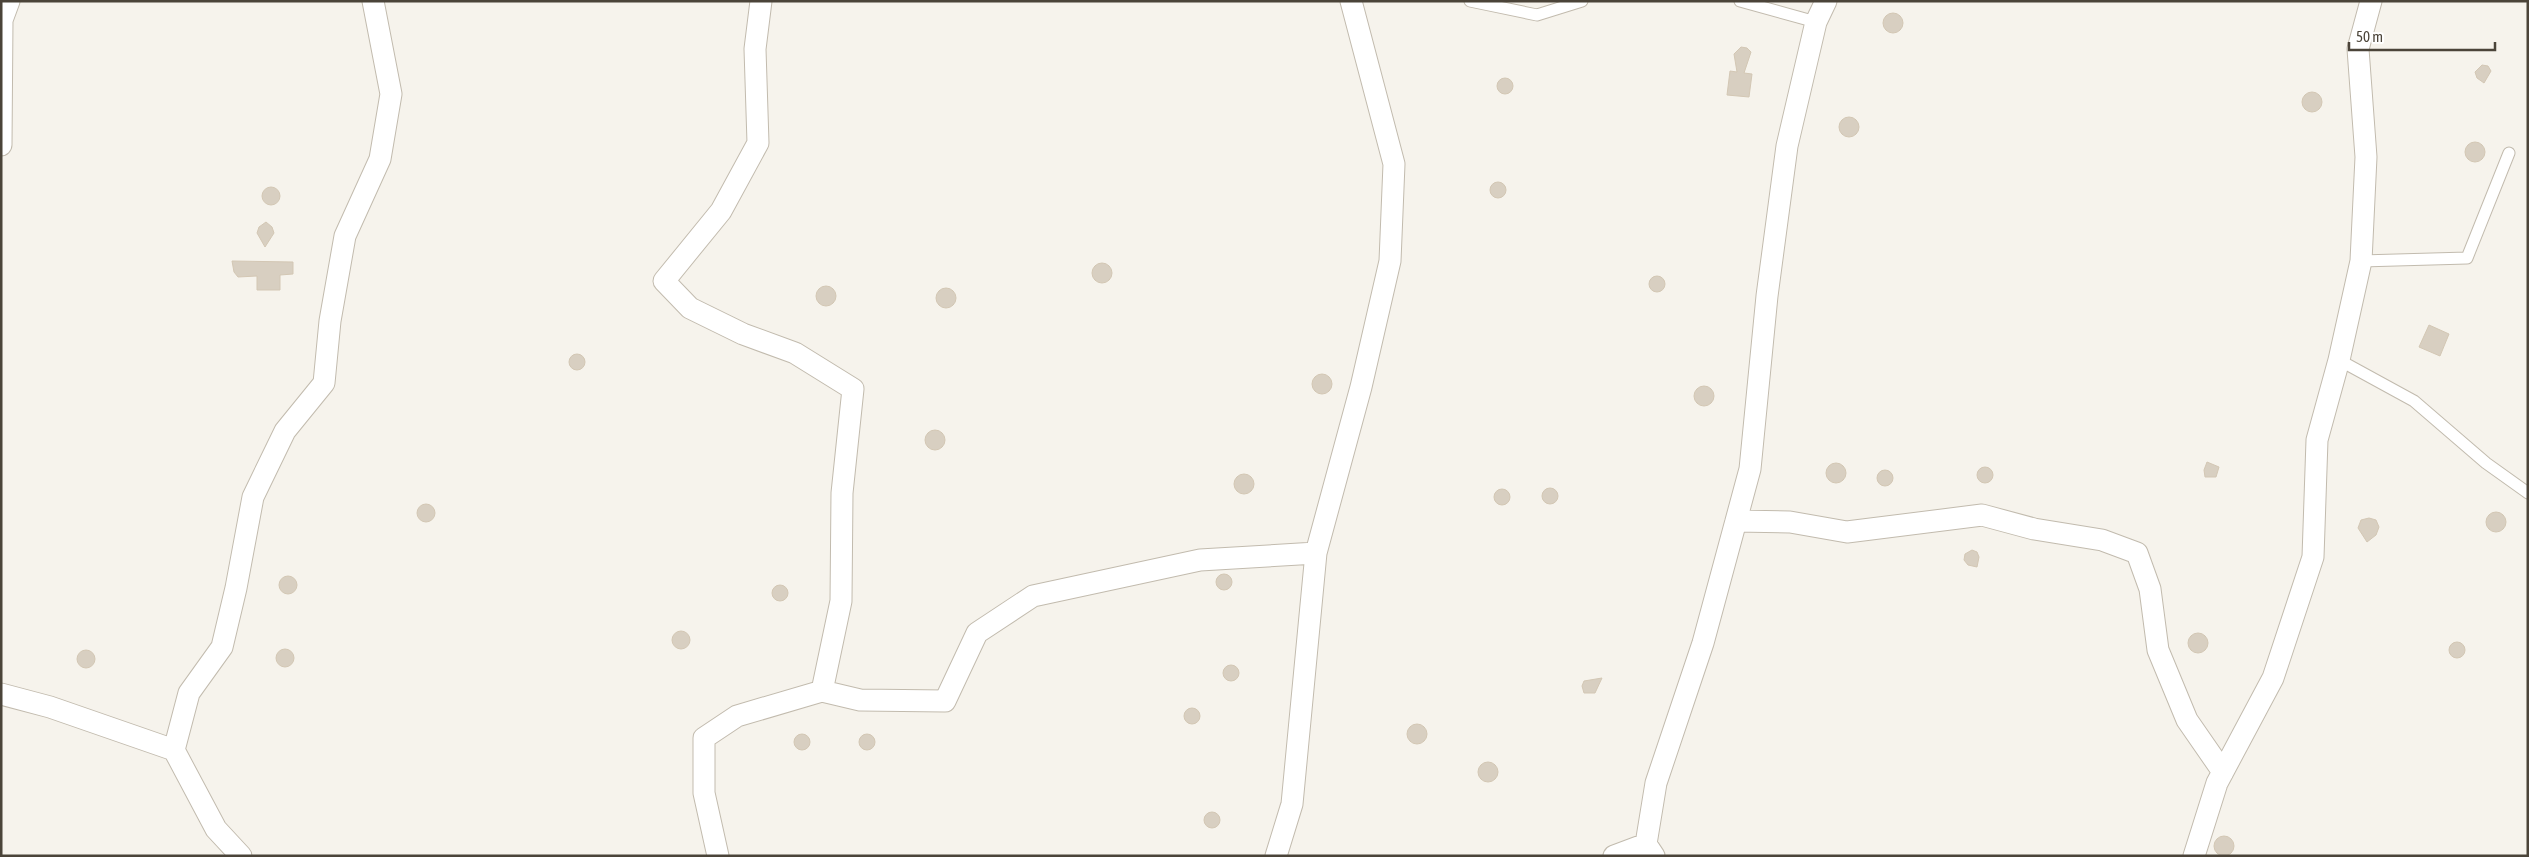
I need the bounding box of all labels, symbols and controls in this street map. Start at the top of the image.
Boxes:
scale bar [2349,20,2495,52]
text: 50 m [2356,28,2383,45]

